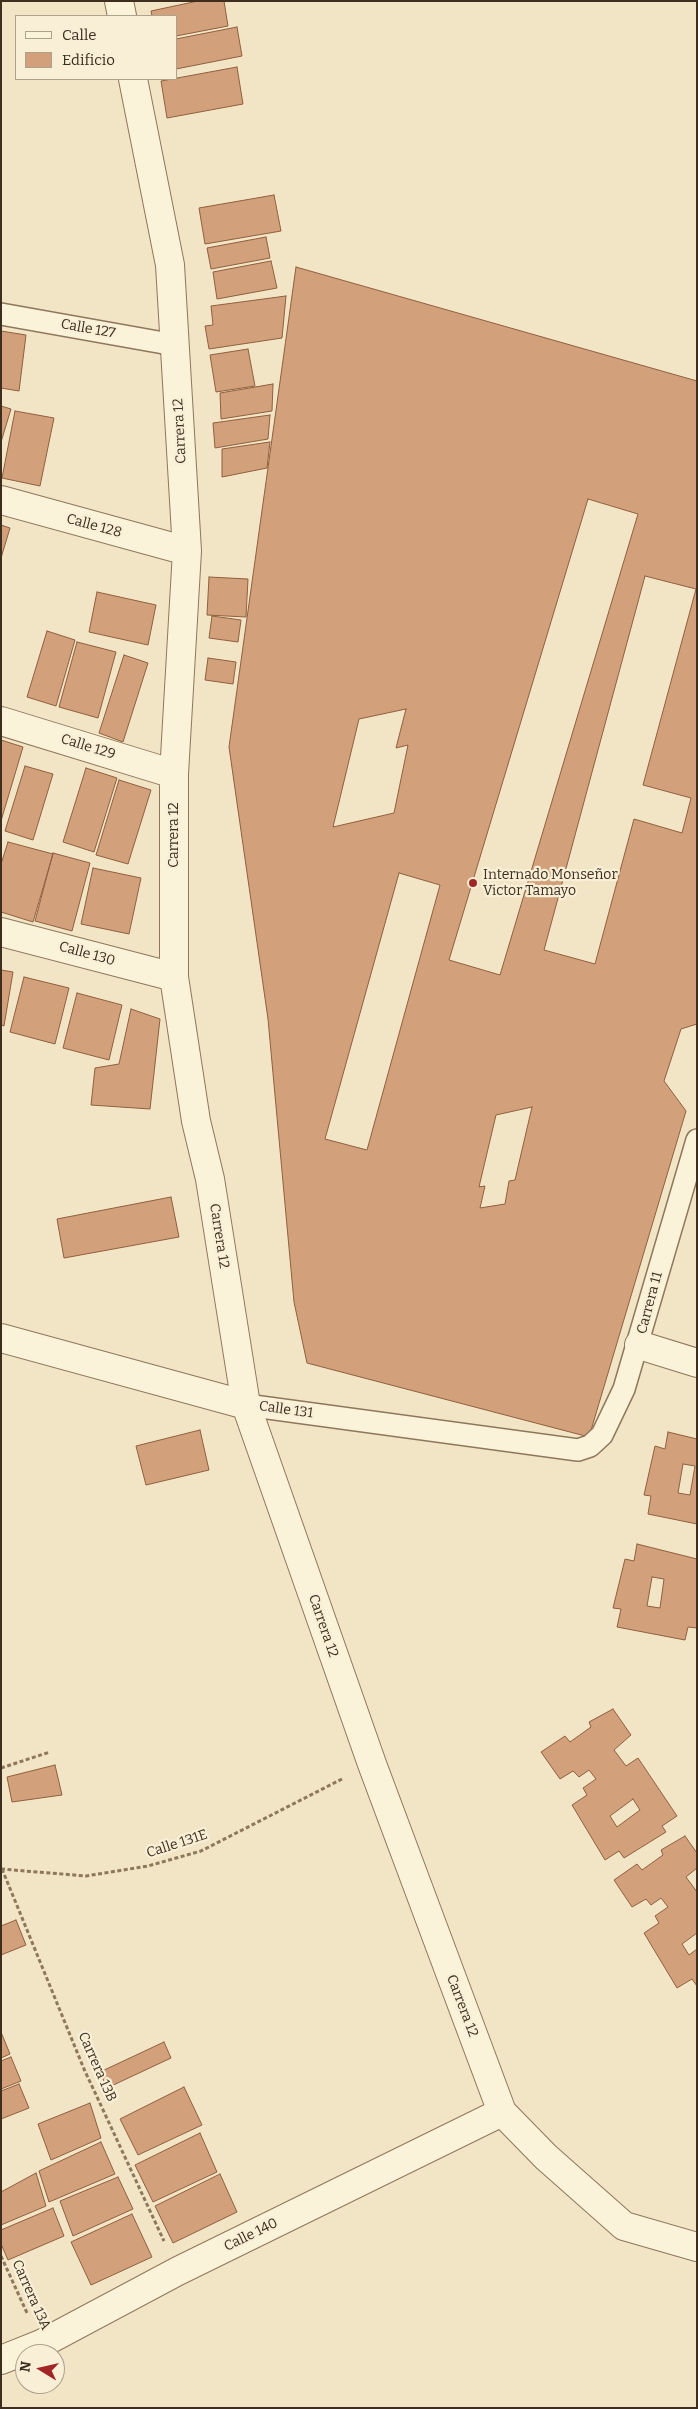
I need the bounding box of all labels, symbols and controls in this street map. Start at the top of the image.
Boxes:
legend [15,15,178,80]
text: Calle [62,26,96,44]
text: Edificio [62,51,115,69]
street label: Calle 127 [59,316,117,342]
street label: Carrera 12 [170,398,190,464]
street label: Calle 128 [64,511,124,541]
street label: Calle 129 [59,731,117,763]
street label: Carrera 12 [166,802,182,868]
place label: Internado Monseñor Victor Tamayo [483,867,618,900]
marker: Internado Monseñor Victor Tamayo [467,877,479,889]
street label: Calle 130 [57,938,117,970]
street label: Carrera 12 [206,1202,232,1270]
street label: Carrera 11 [634,1270,666,1336]
street label: Calle 131 [258,1398,314,1422]
street label: Carrera 12 [304,1592,342,1660]
street label: Calle 131E [144,1826,210,1862]
street label: Carrera 12 [442,1972,482,2040]
street label: Carrera 13B [74,2030,120,2104]
street label: Calle 140 [221,2215,281,2255]
street label: Carrera 13A [8,2257,54,2333]
north arrow [15,2344,65,2394]
text: N [16,2360,35,2373]

